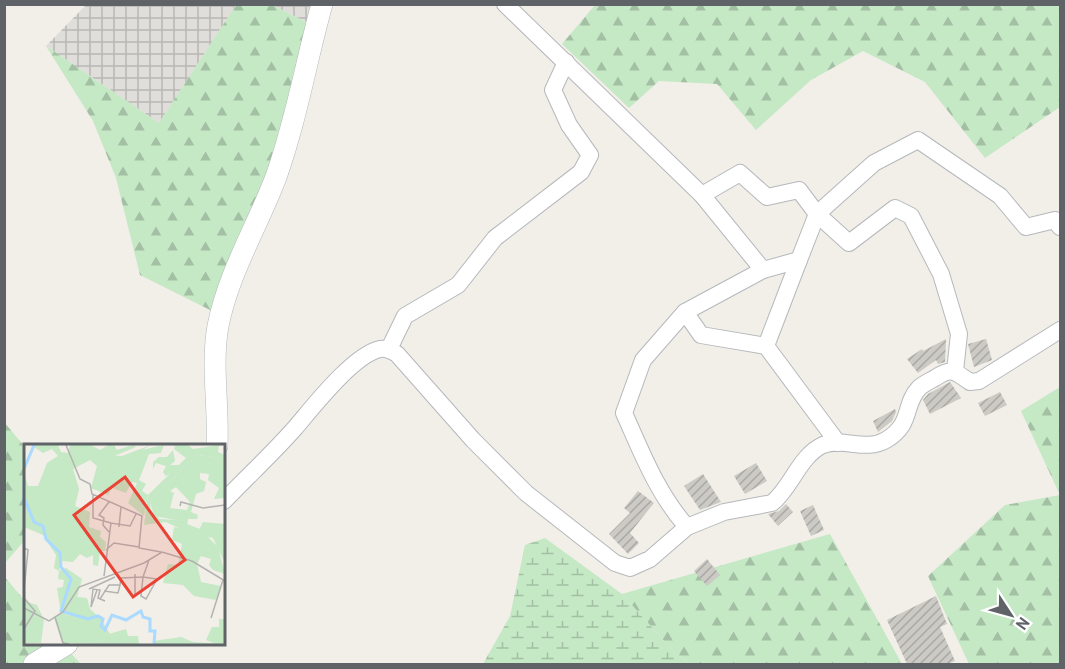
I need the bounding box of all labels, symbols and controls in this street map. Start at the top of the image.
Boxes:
inset map [24,444,225,645]
north arrow [981,585,1041,645]
text: N [1012,614,1034,634]

